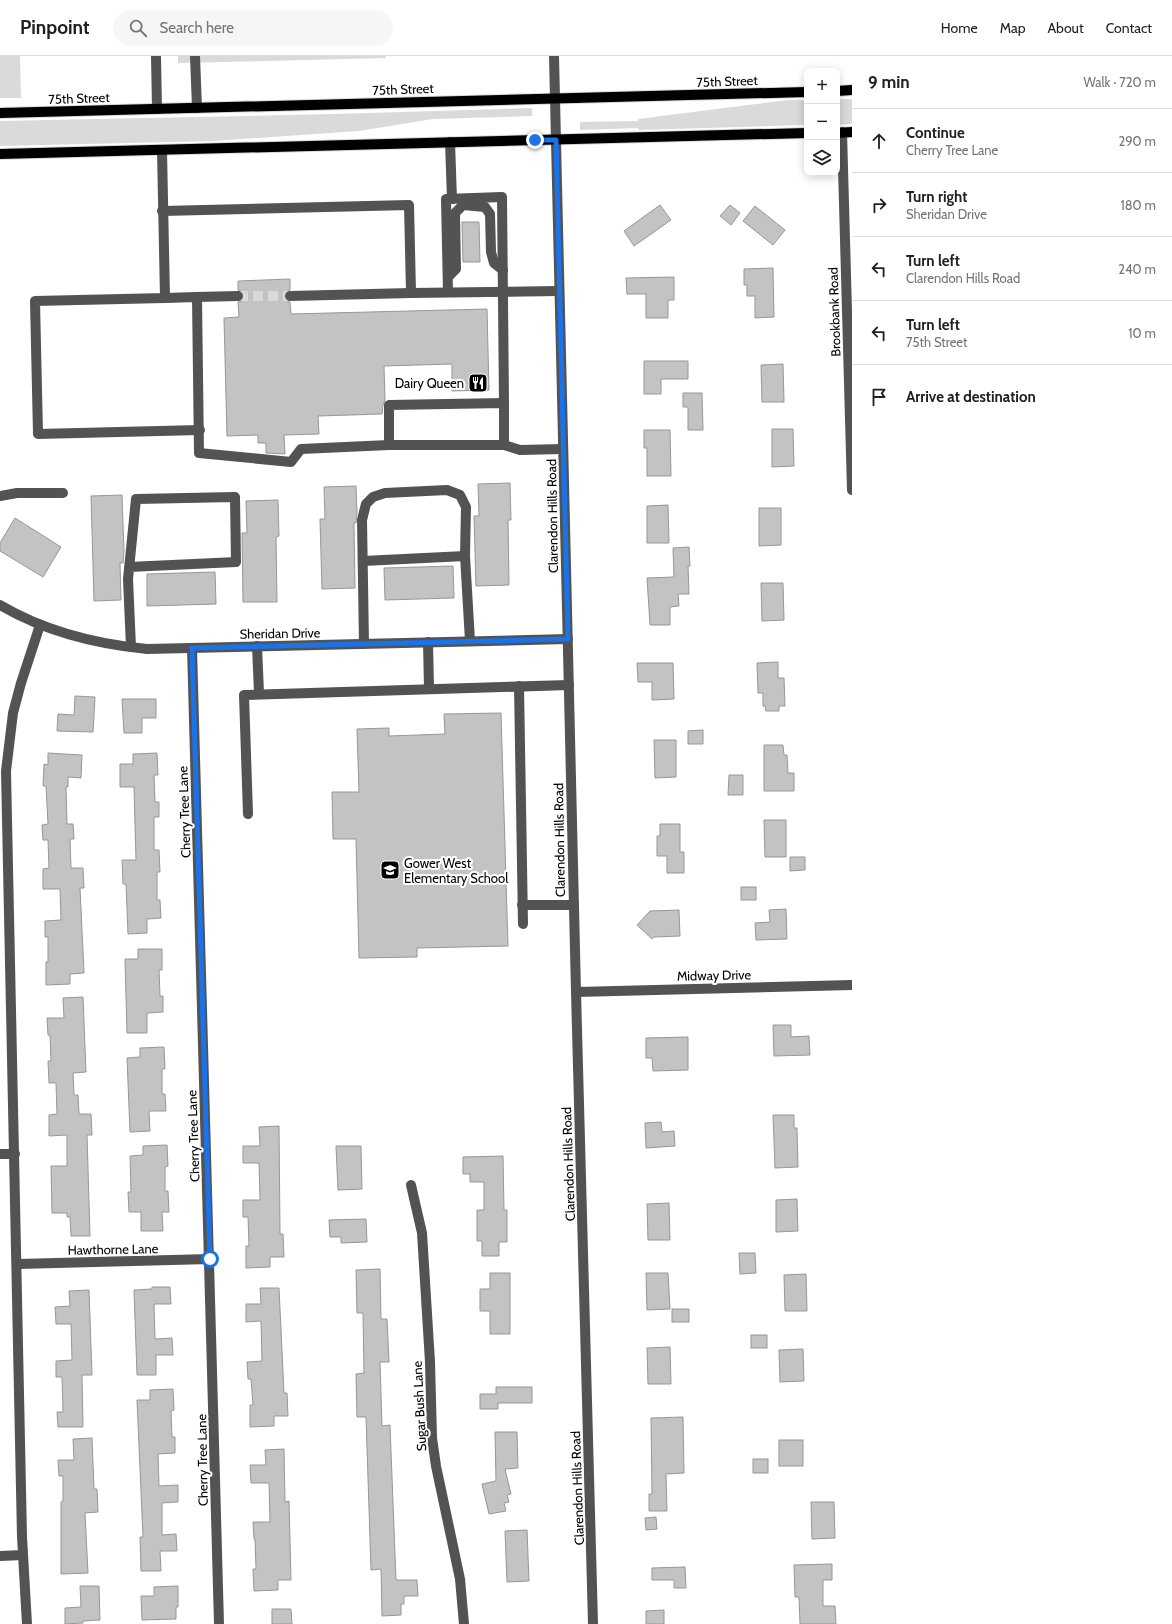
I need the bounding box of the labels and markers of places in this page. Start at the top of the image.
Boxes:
restaurant icon: Dairy Queen [467,372,489,394]
place label: Dairy Queen [395,375,464,391]
place label: Gower West Elementary School [404,855,508,886]
school or university icon: Gower West Elementary School [379,859,401,881]

